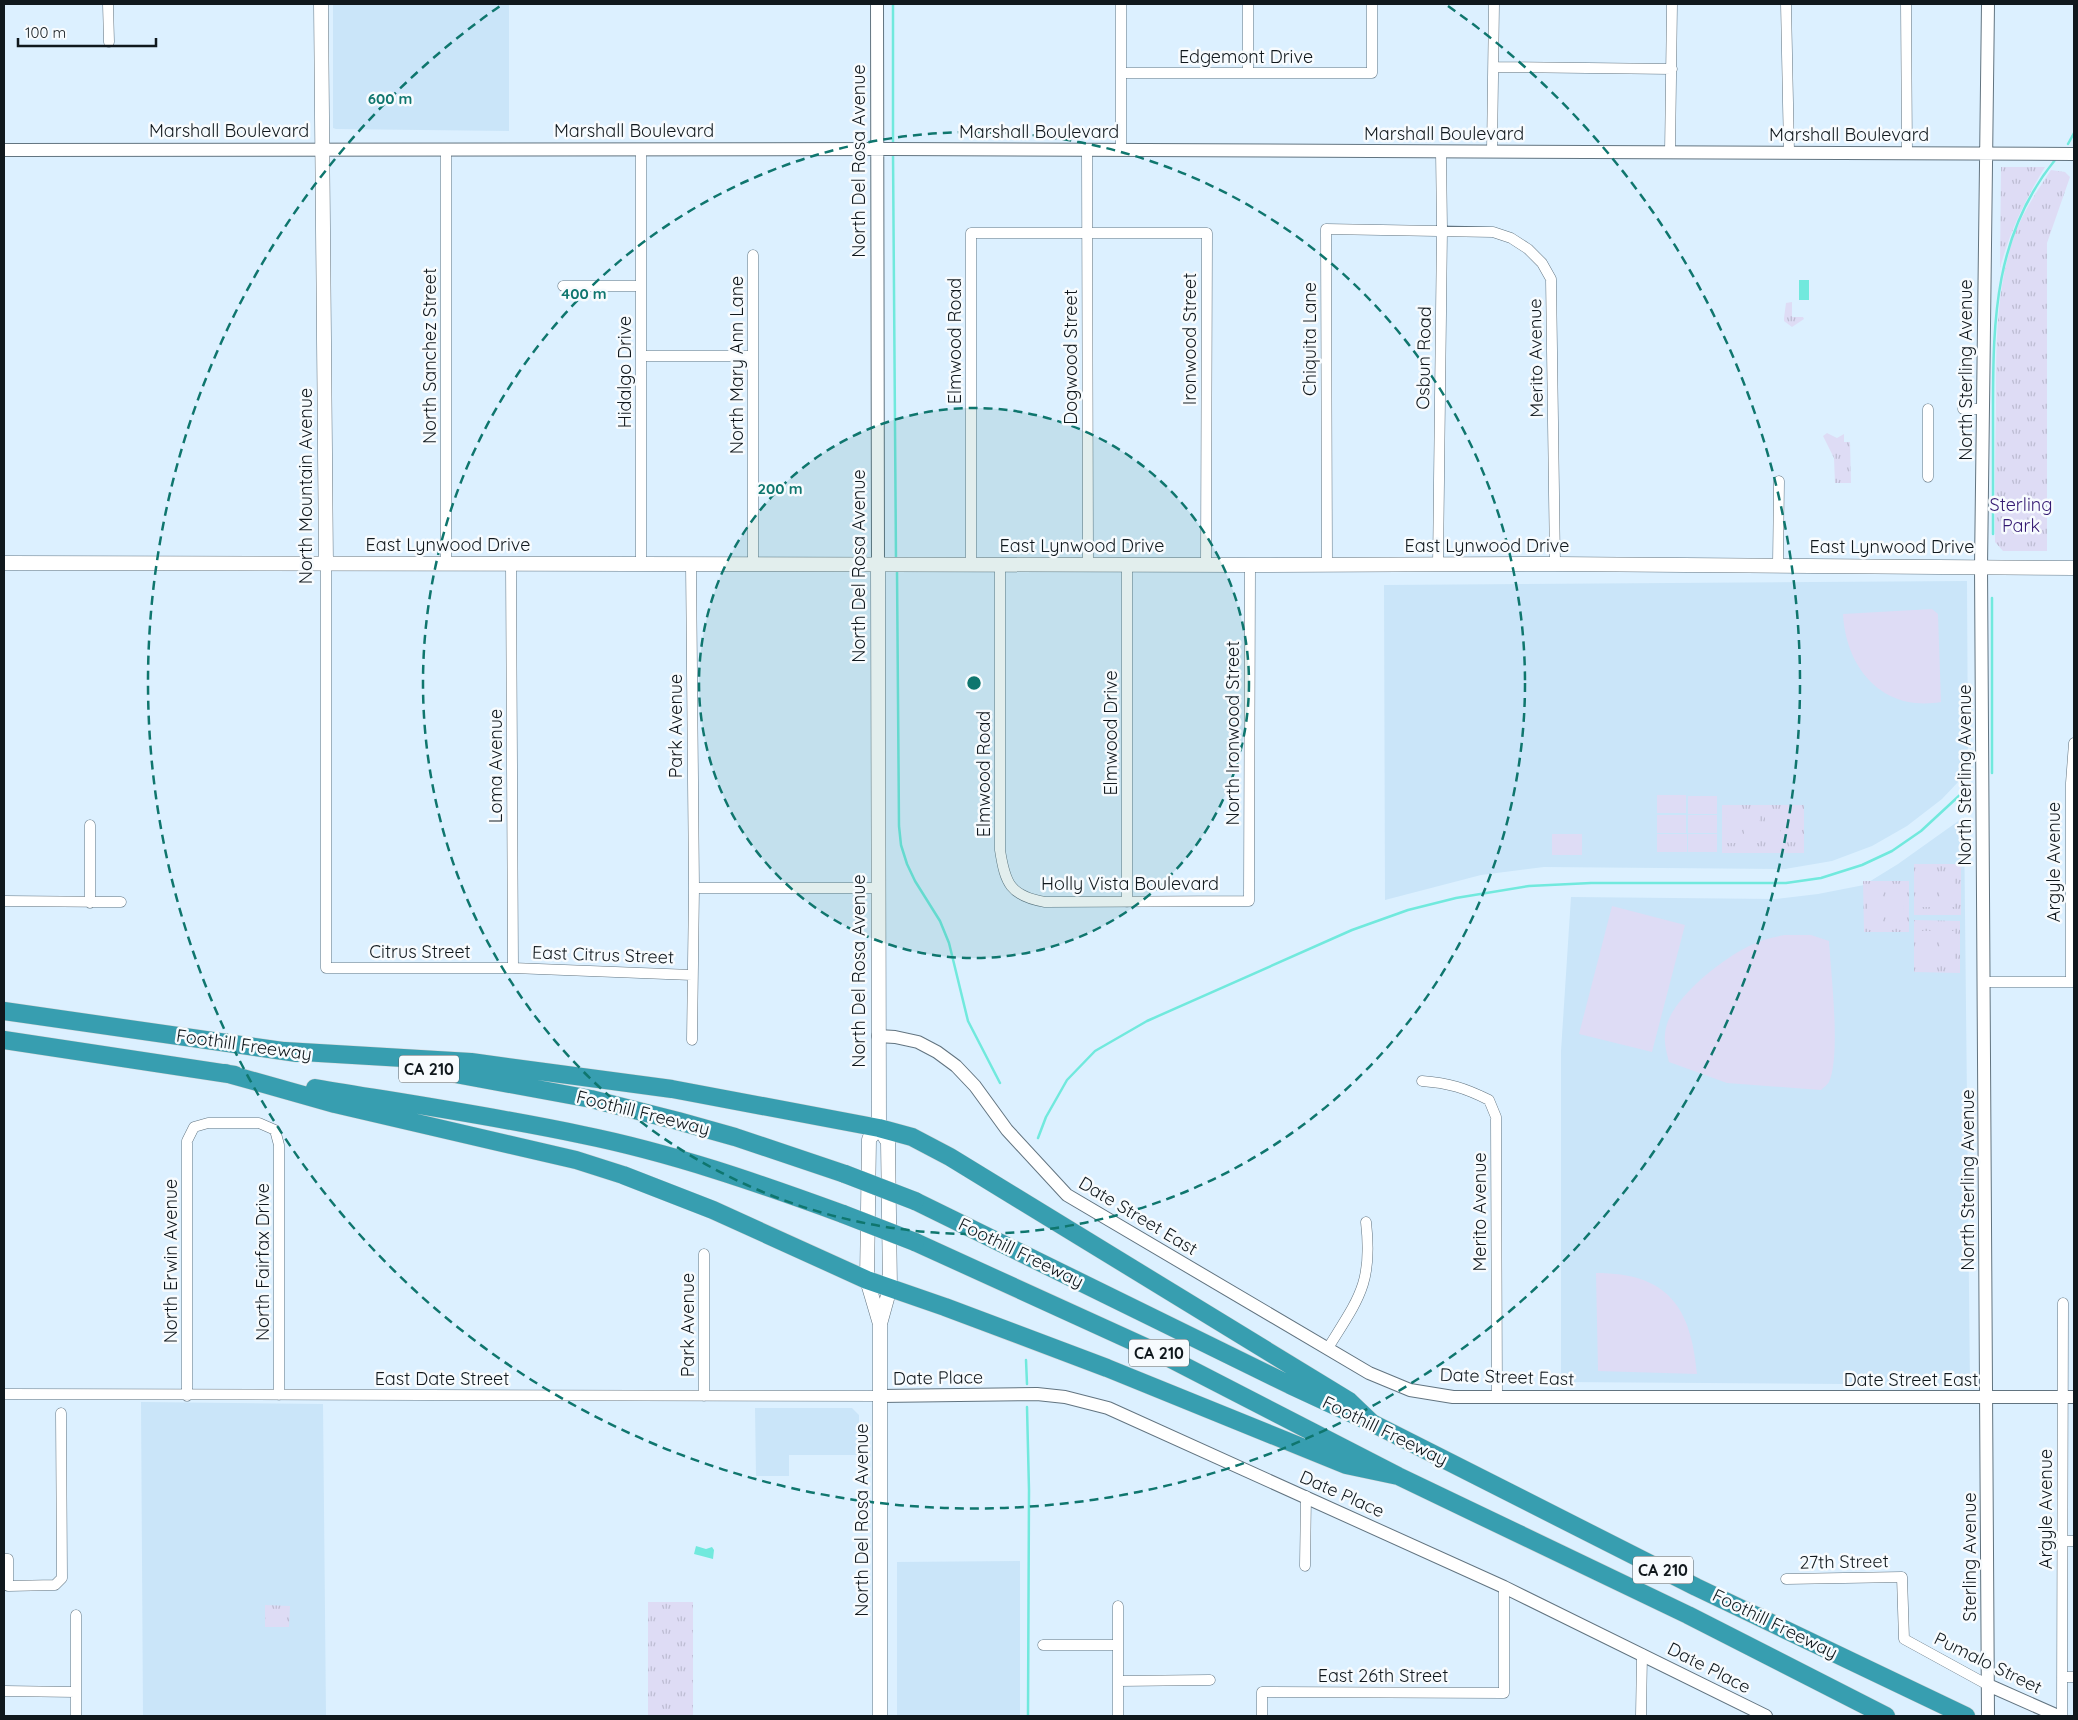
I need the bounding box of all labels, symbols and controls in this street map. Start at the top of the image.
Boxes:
scale bar [18,15,155,47]
text: 100 m [25,23,66,42]
street label: Edgemont Drive [1179,45,1313,68]
street label: North Del Rosa Avenue [847,64,870,258]
text: 600 m [368,89,412,108]
street label: Marshall Boulevard [149,119,309,142]
street label: Marshall Boulevard [554,119,714,142]
street label: Marshall Boulevard [959,120,1119,143]
street label: Marshall Boulevard [1364,122,1524,145]
street label: Marshall Boulevard [1769,123,1929,146]
street label: North Sanchez Street [418,268,441,444]
street label: Ironwood Street [1178,273,1201,405]
street label: North Mary Ann Lane [725,276,748,454]
street label: Elmwood Road [943,278,966,404]
street label: North Sterling Avenue [1954,279,1977,461]
street label: Chiquita Lane [1298,282,1321,396]
text: 400 m [561,284,607,303]
street label: Dogwood Street [1059,289,1082,425]
street label: Merito Avenue [1523,298,1548,418]
street label: Osbun Road [1411,306,1436,410]
street label: Hidalgo Drive [613,316,636,428]
street label: North Mountain Avenue [294,388,317,584]
street label: North Del Rosa Avenue [847,469,870,663]
text: 200 m [758,479,803,498]
park label: Sterling Park [1990,493,2052,537]
street label: East Lynwood Drive [366,533,530,556]
street label: East Lynwood Drive [1000,534,1164,557]
street label: East Lynwood Drive [1405,534,1569,557]
street label: East Lynwood Drive [1810,535,1974,558]
street label: North Ironwood Street [1221,641,1244,825]
street label: Elmwood Drive [1099,670,1122,796]
street label: Park Avenue [664,674,687,778]
centre of rings [965,674,983,692]
street label: North Sterling Avenue [1953,684,1976,866]
street label: Loma Avenue [484,709,507,823]
street label: Elmwood Road [972,711,995,837]
street label: Argyle Avenue [2042,802,2065,922]
street label: Holly Vista Boulevard [1041,872,1219,895]
street label: North Del Rosa Avenue [847,874,870,1068]
street label: Citrus Street [369,940,471,963]
street label: East Citrus Street [532,941,674,968]
street label: Foothill Freeway [175,1024,313,1065]
road number: CA 210 [399,1056,459,1082]
street label: Foothill Freeway [574,1085,712,1140]
street label: North Sterling Avenue [1956,1089,1979,1271]
street label: Merito Avenue [1468,1152,1491,1272]
street label: Date Street East [1075,1171,1202,1260]
street label: North Erwin Avenue [159,1179,182,1343]
street label: North Fairfax Drive [251,1183,274,1341]
street label: Foothill Freeway [955,1212,1088,1293]
street label: Park Avenue [676,1273,699,1377]
road number: CA 210 [1129,1340,1189,1366]
street label: Date Street East [1439,1363,1575,1390]
street label: Date Place [893,1365,983,1390]
street label: East Date Street [375,1367,509,1390]
street label: Date Street East [1844,1368,1978,1391]
street label: Foothill Freeway [1319,1390,1452,1471]
street label: North Del Rosa Avenue [850,1423,873,1617]
street label: Argyle Avenue [2034,1449,2057,1569]
street label: Date Place [1296,1465,1388,1522]
street label: Sterling Avenue [1958,1492,1981,1622]
street label: 27th Street [1799,1549,1889,1574]
road number: CA 210 [1633,1556,1693,1584]
street label: Foothill Freeway [1709,1583,1842,1664]
street label: Pumalo Street [1931,1627,2046,1699]
street label: Date Place [1664,1637,1755,1698]
street label: East 26th Street [1318,1664,1448,1687]

